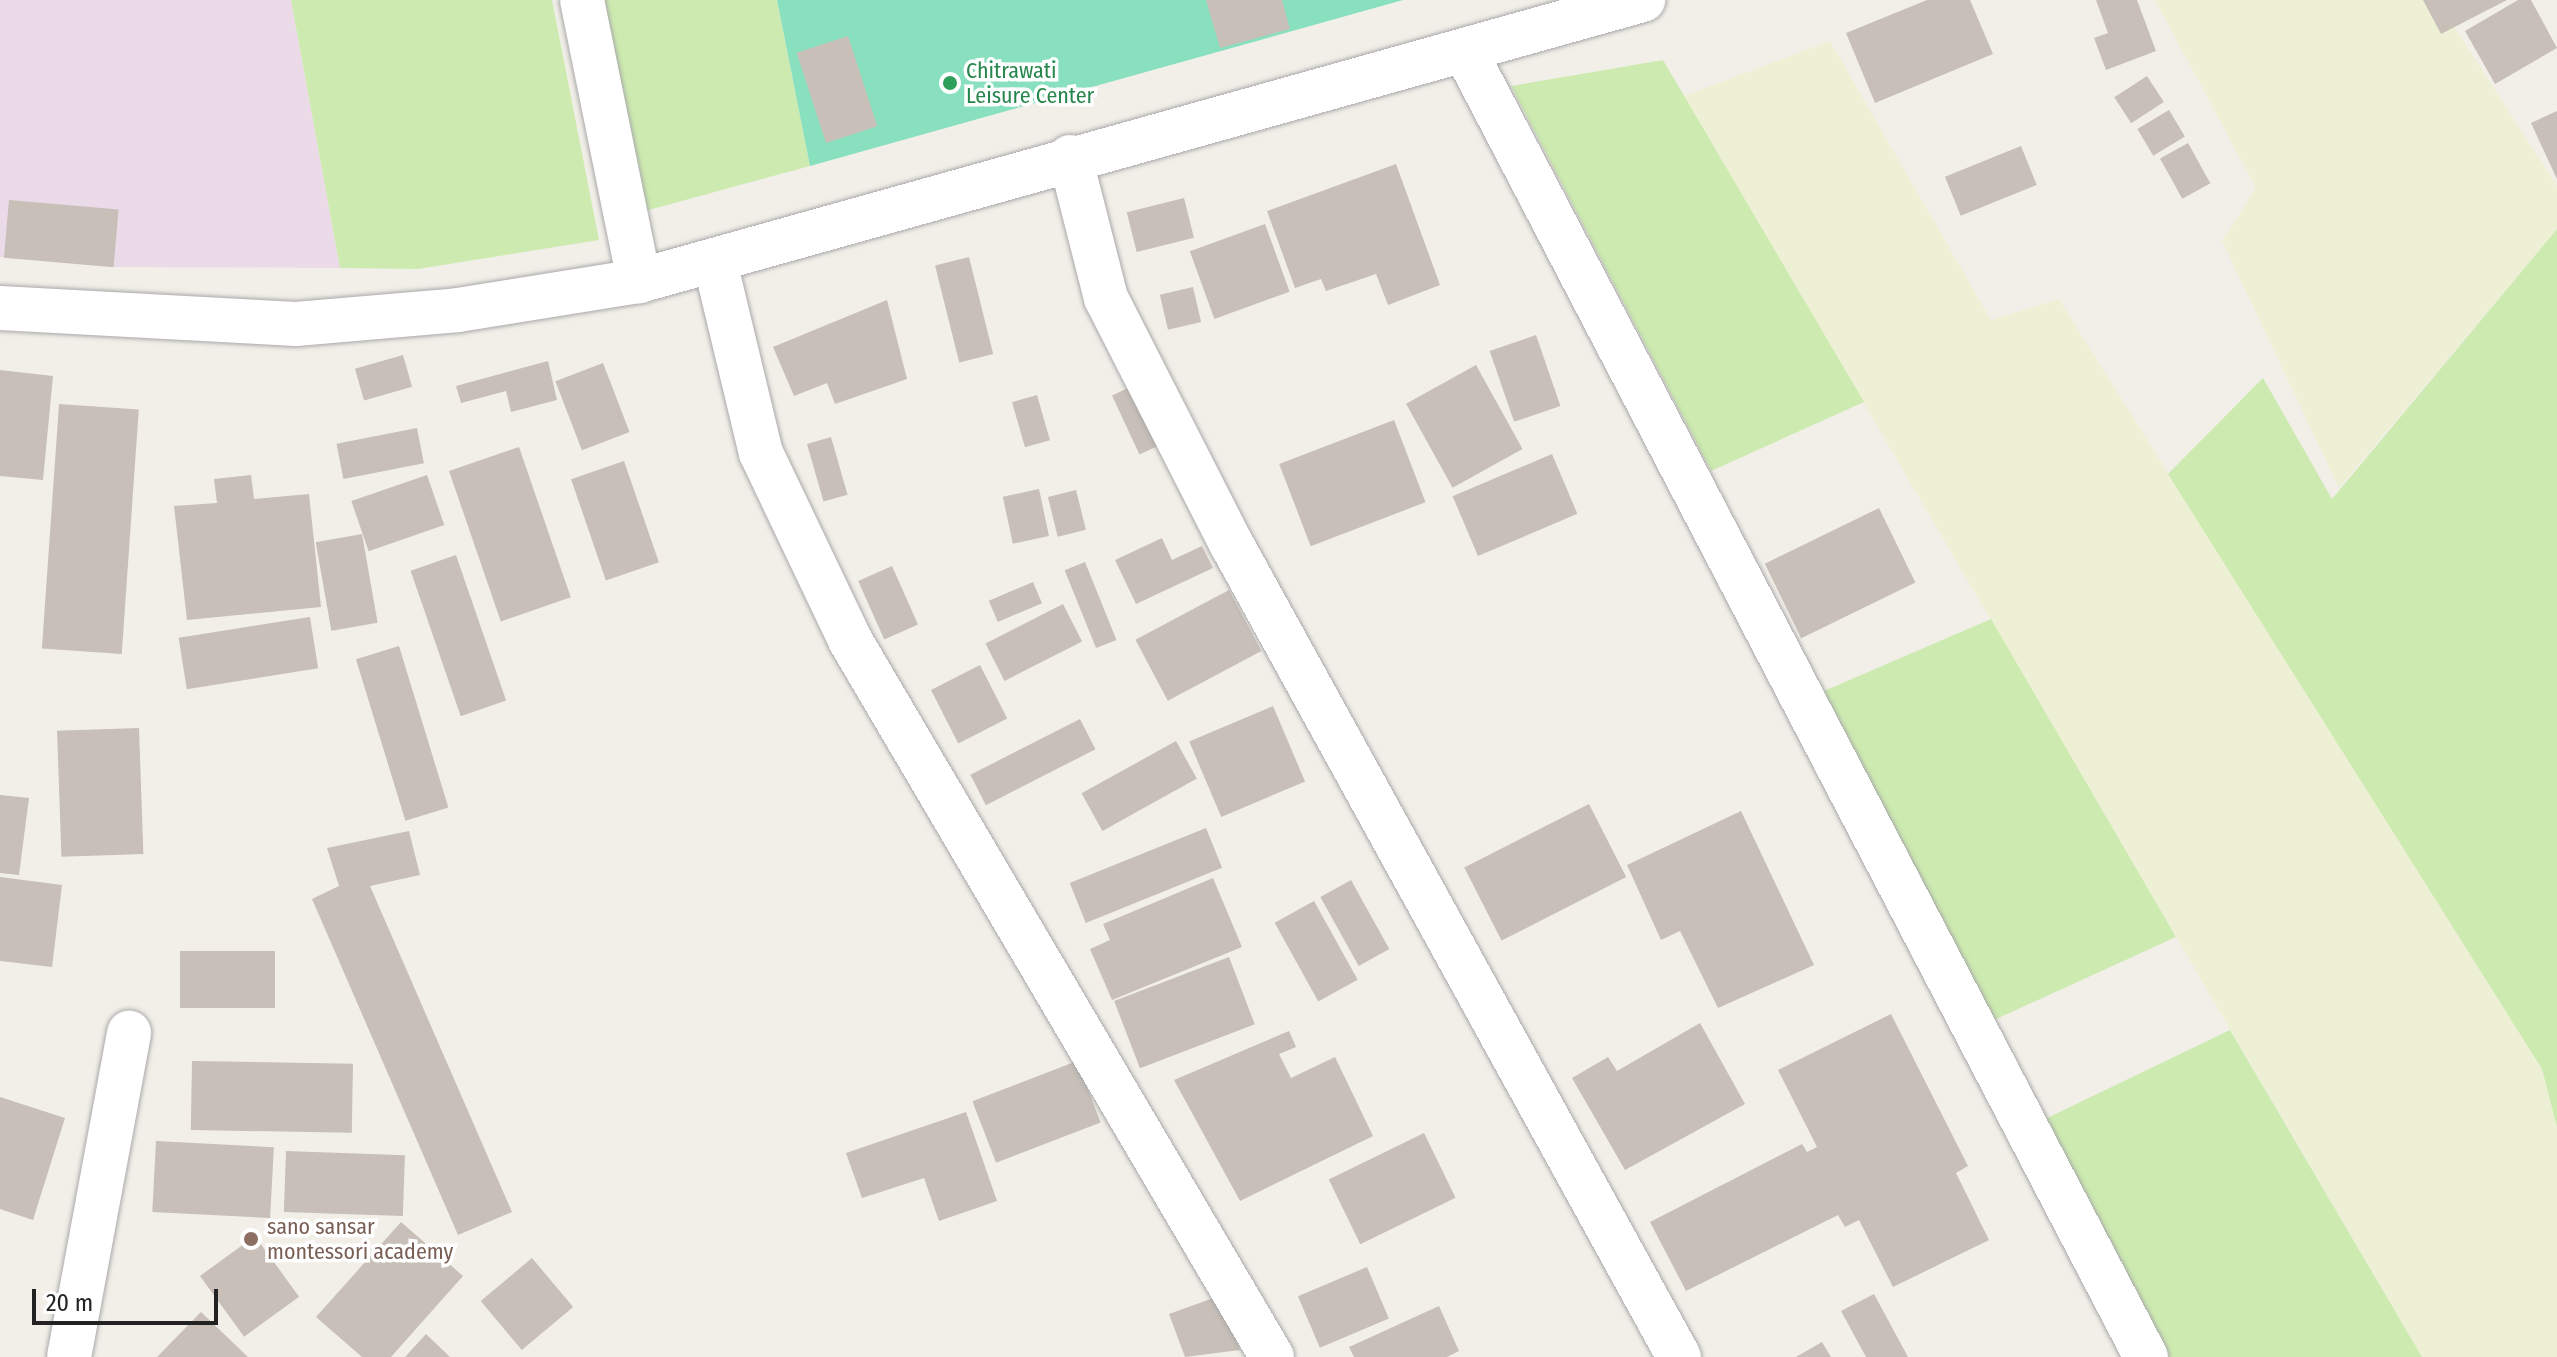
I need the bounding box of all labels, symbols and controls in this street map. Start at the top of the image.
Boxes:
place label: Chitrawati Leisure Center [966,57,1094,108]
marker: Chitrawati Leisure Center [941,74,959,92]
place label: sano sansar montessori academy [267,1213,453,1264]
marker: sano sansar montessori academy [242,1230,260,1248]
scale bar [36,1273,222,1323]
text: 20 m [46,1289,93,1317]

